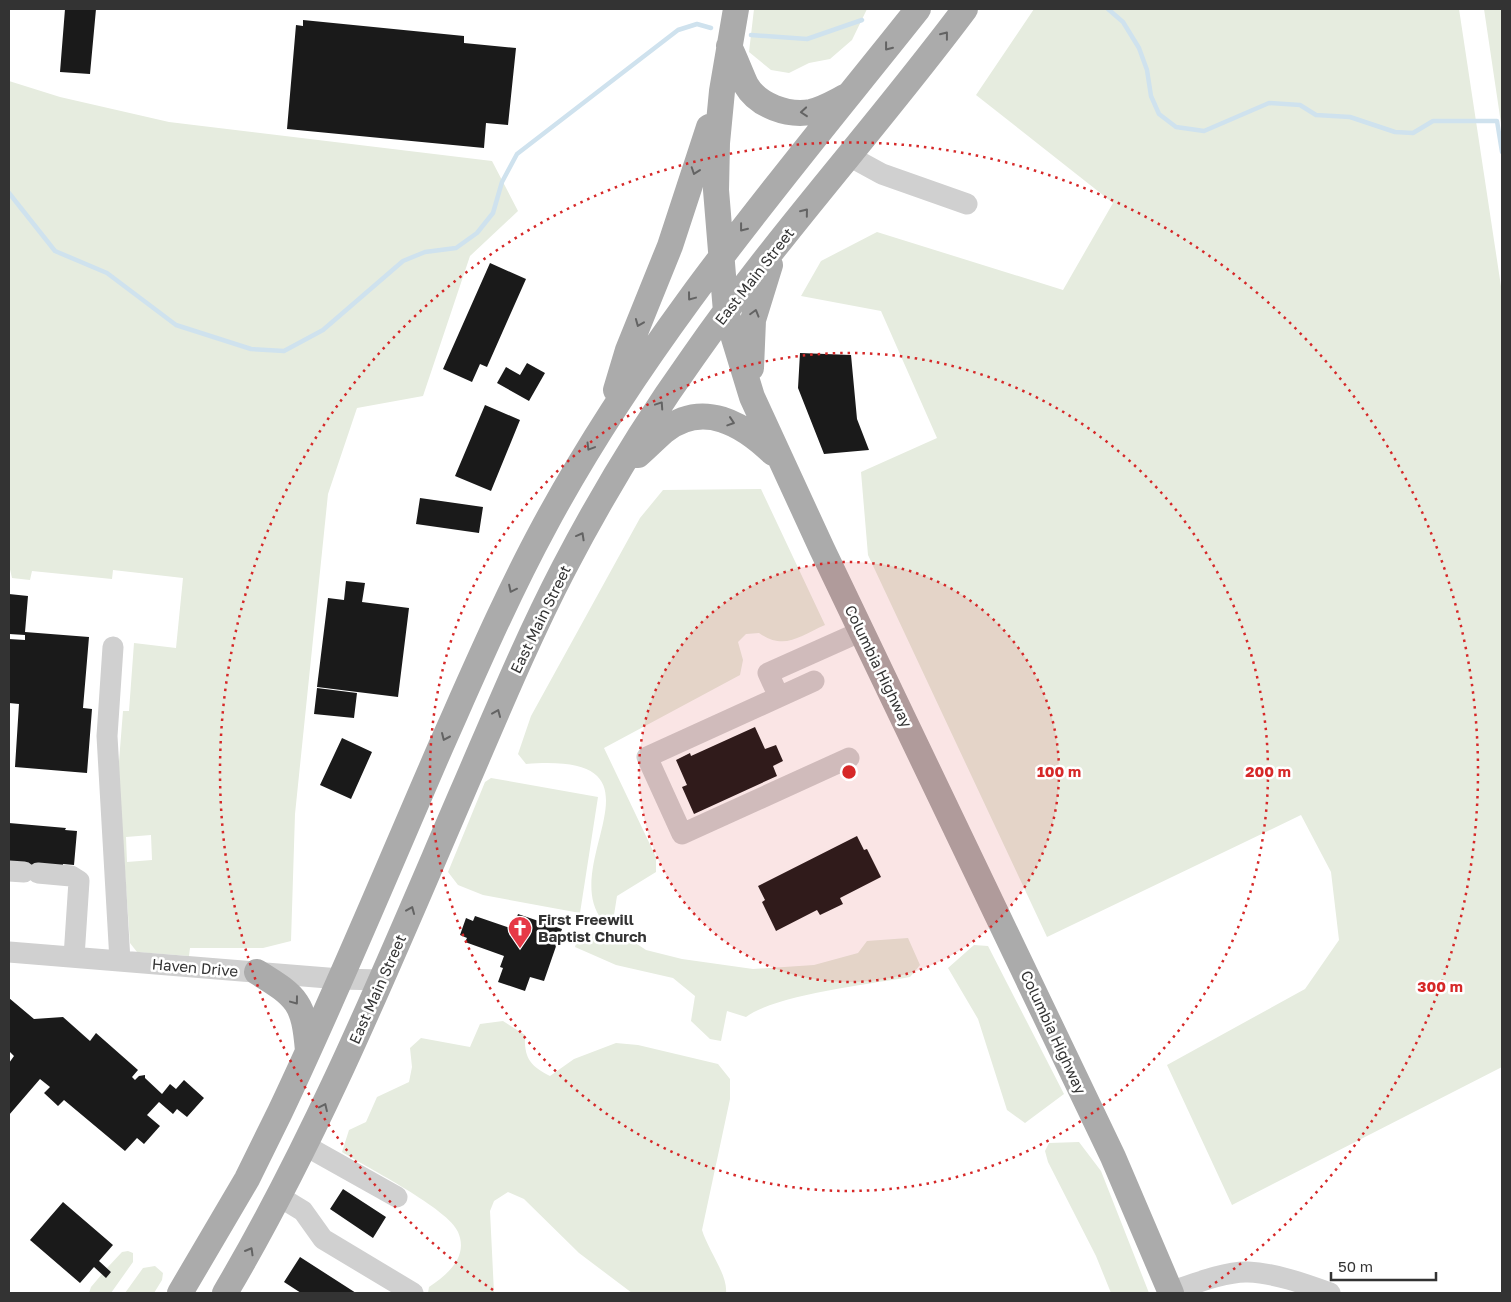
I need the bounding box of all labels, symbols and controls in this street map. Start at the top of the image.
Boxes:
one-way arrow [939,32,947,41]
one-way arrow [885,41,894,51]
one-way arrow [800,106,808,117]
one-way arrow [691,166,701,174]
one-way arrow [799,208,808,217]
one-way arrow [740,223,749,232]
street label: East Main Street [711,224,797,328]
one-way arrow [688,291,696,300]
one-way arrow [750,310,760,318]
one-way arrow [635,318,645,327]
one-way arrow [654,401,663,411]
one-way arrow [726,416,734,426]
one-way arrow [587,441,597,450]
one-way arrow [575,532,585,541]
street label: East Main Street [506,562,574,676]
one-way arrow [508,584,519,593]
street label: Columbia Highway [842,602,917,731]
one-way arrow [490,709,501,718]
one-way arrow [441,732,452,741]
text: 100 m [1037,762,1081,780]
text: 200 m [1245,762,1291,780]
centre of rings [840,763,858,781]
one-way arrow [405,906,416,915]
place label: First Freewill Baptist Church [538,910,647,945]
church icon: First Freewill Baptist Church [507,915,533,949]
street label: East Main Street [345,931,409,1047]
street label: Haven Drive [151,954,239,980]
street label: Columbia Highway [1018,967,1091,1097]
text: 300 m [1417,977,1463,995]
one-way arrow [289,995,298,1005]
one-way arrow [317,1103,328,1112]
one-way arrow [243,1248,253,1257]
scale bar [1331,1250,1436,1282]
text: 50 m [1338,1257,1373,1275]

